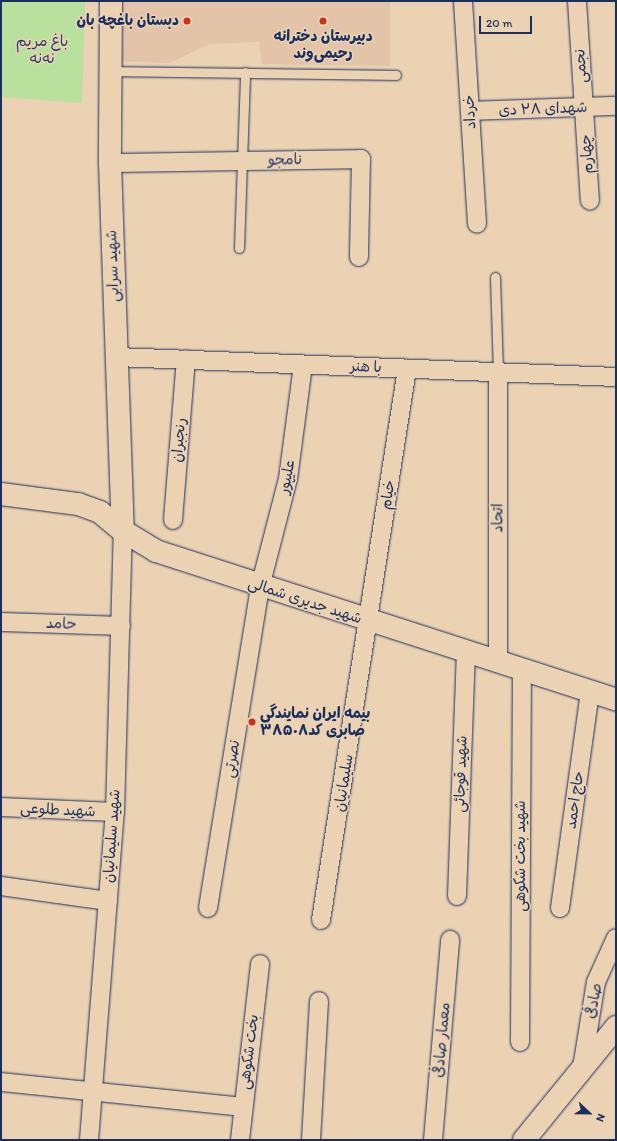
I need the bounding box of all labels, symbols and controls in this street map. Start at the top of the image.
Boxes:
scale bar [481,8,534,34]
place label: دبستان باغچه بان [76,12,179,30]
marker: دبستان باغچه بان [182,16,192,26]
marker: دبیرستان دخترانه رحیمی‌وند [318,16,328,26]
text: 20 m [486,16,513,30]
place label: دبیرستان دخترانه رحیمی‌وند [273,27,373,62]
park label: باغ مریم نه‌نه [16,32,68,67]
street label: نجمی [571,48,591,84]
street label: خرداد [460,94,480,130]
street label: شهدای ۲۸ دی [498,98,588,120]
street label: چهارم [577,134,597,174]
street label: نامجو [268,151,302,169]
street label: شهید سرابی [103,230,123,302]
street label: با هنر [350,357,382,377]
street label: رنجبران [168,417,190,463]
street label: علیپور [275,458,299,496]
street label: خیام [377,479,399,511]
street label: اتحاد [489,503,507,533]
street label: شهید جدیری شمالی [246,574,364,628]
street label: حامد [46,614,76,634]
place label: بیمه ایران نمایندگی صابری کد۳۸۵۰۸ [260,704,370,739]
marker: بیمه ایران نمایندگی صابری کد۳۸۵۰۸ [247,717,257,727]
street label: شهید قوجائی [451,735,471,813]
street label: نصرتی [220,739,244,779]
street label: سلیمانیان [331,753,357,813]
street label: حاج احمد [562,770,588,830]
street label: شهید سلیمانیان [100,788,124,884]
street label: شهید طلوعی [20,799,96,821]
street label: شهید بخت شکوهی [512,800,530,912]
street label: صادقی [582,982,606,1020]
street label: معمار صادقی [430,1002,454,1078]
street label: بخت شکوهی [235,1013,263,1091]
north arrow [569,1093,609,1133]
text: N [593,1112,608,1124]

